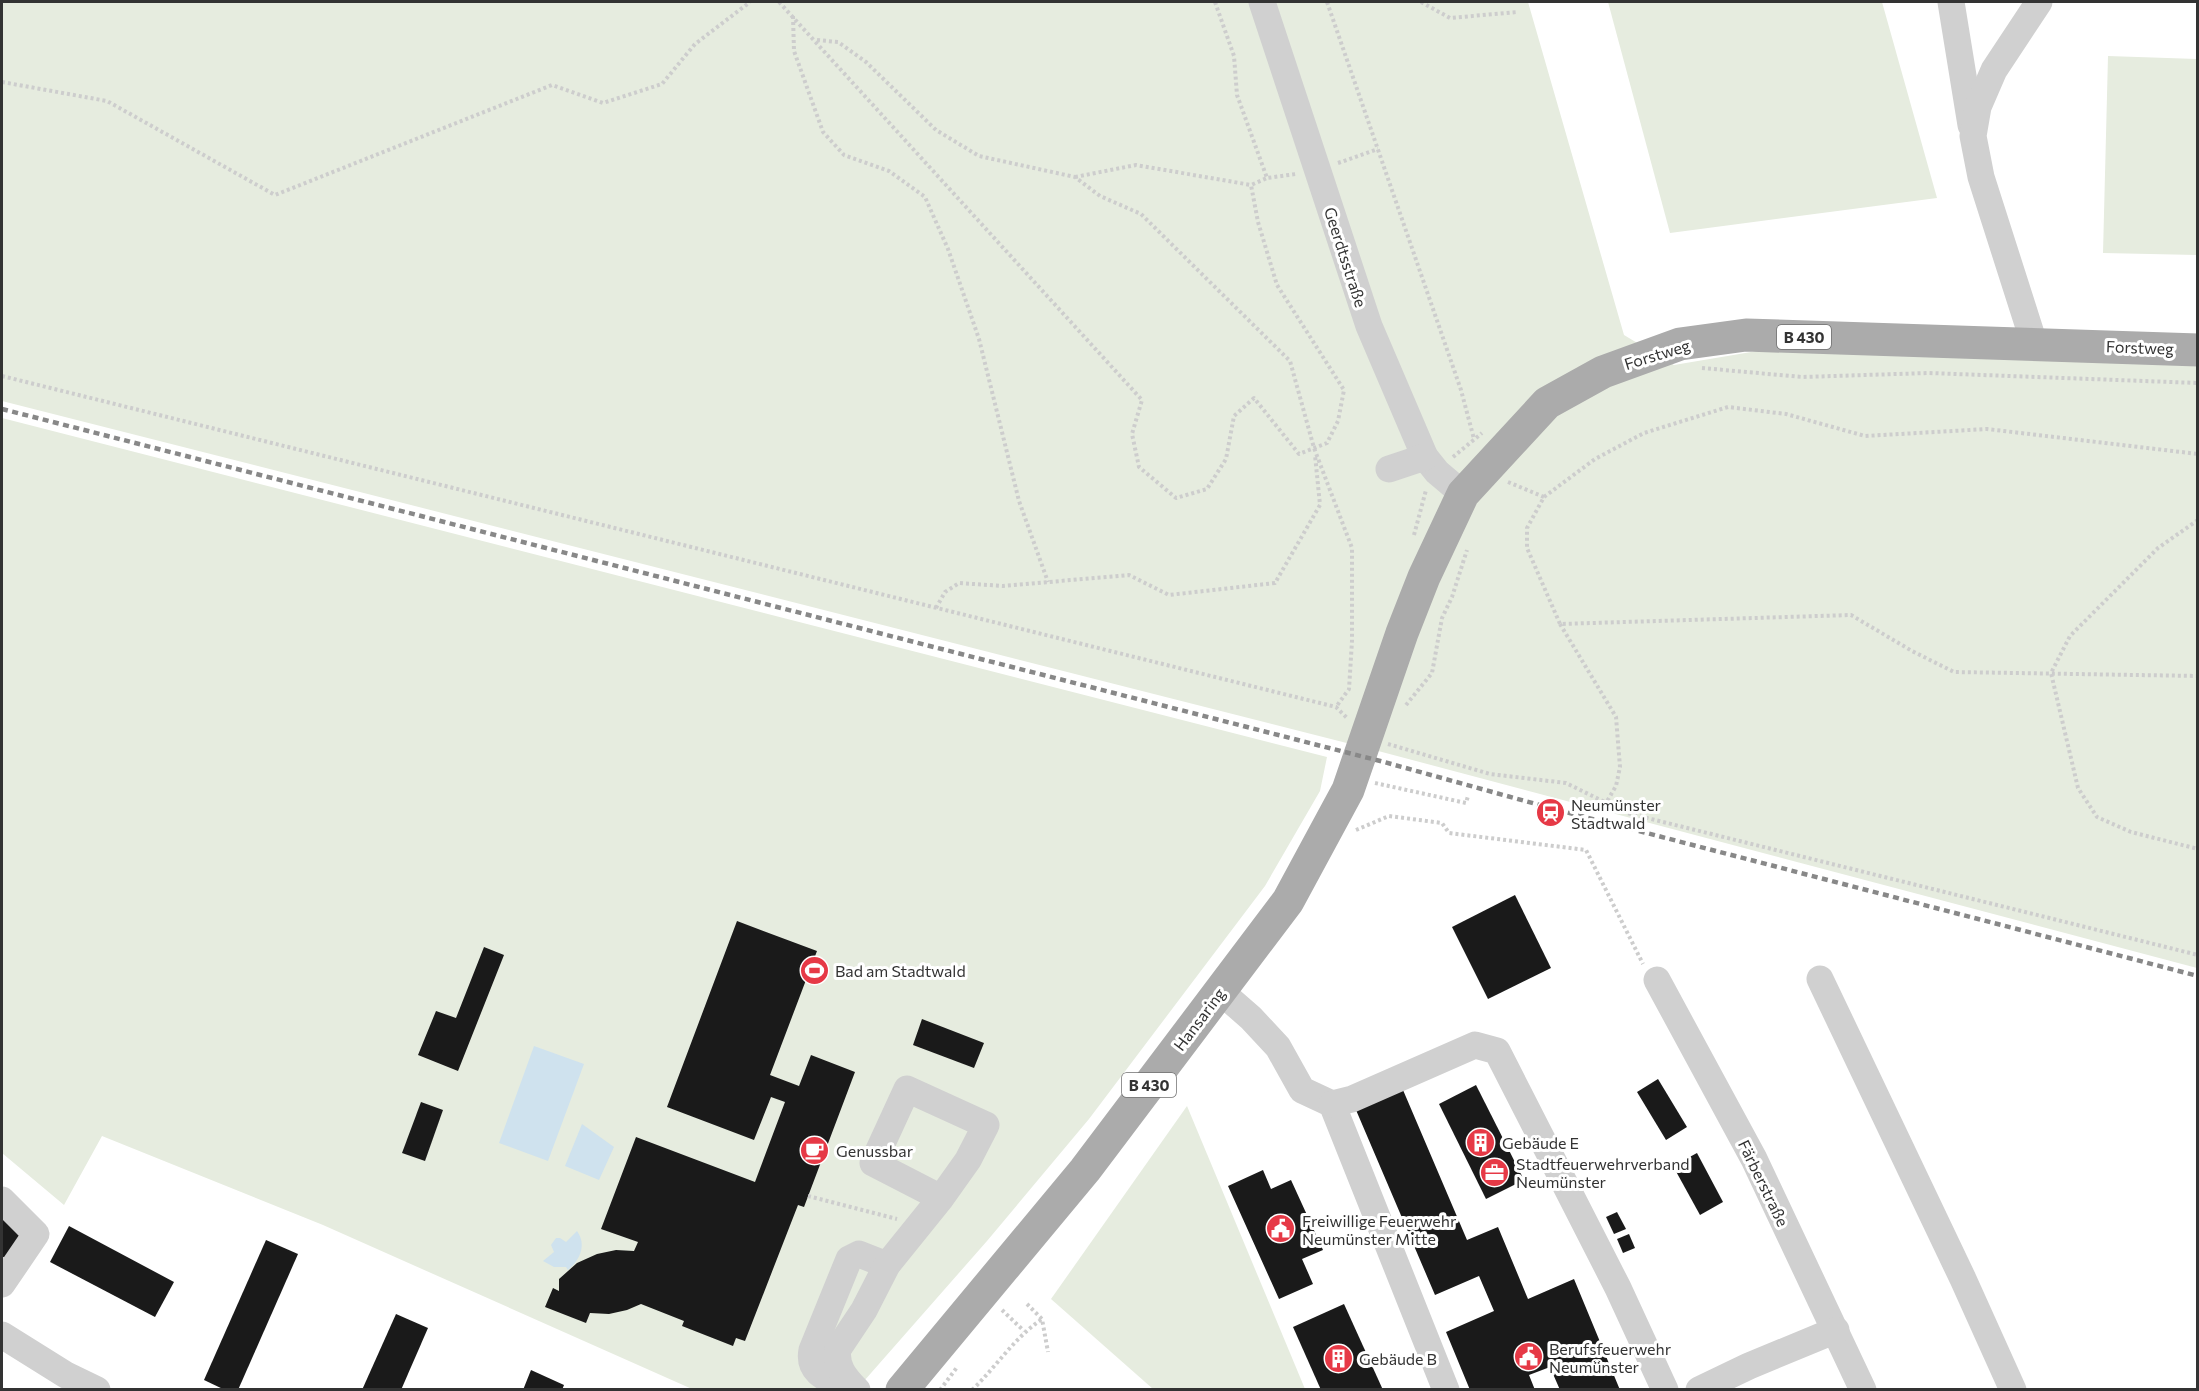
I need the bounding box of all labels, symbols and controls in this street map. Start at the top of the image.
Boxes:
street label: Geerdtsstraße [1321,204,1371,310]
road number: B 430 [1777,325,1831,349]
street label: Forstweg [1622,335,1693,373]
street label: Forstweg [2106,336,2175,358]
place label: Neumünster Stadtwald [1571,795,1662,832]
station icon: Neumünster Stadtwald [1534,797,1566,829]
sports icon: Bad am Stadtwald [798,954,830,986]
place label: Bad am Stadtwald [835,961,966,980]
street label: Hansaring [1169,984,1229,1054]
road number: B 430 [1122,1073,1176,1097]
building icon: Gebäude E [1465,1126,1497,1158]
place label: Gebäude E [1502,1133,1579,1152]
cafe icon: Genussbar [799,1134,831,1166]
street label: Färberstraße [1735,1137,1793,1229]
place label: Genussbar [836,1141,914,1160]
place label: Stadtfeuerwehrverband Neumünster [1516,1154,1690,1191]
office icon: Stadtfeuerwehrverband Neumünster [1479,1156,1511,1188]
place label: Freiwillige Feuerwehr Neumünster Mitte [1302,1211,1457,1248]
public building icon: Freiwillige Feuerwehr Neumünster Mitte [1265,1213,1297,1245]
place label: Berufsfeuerwehr Neumünster [1549,1339,1672,1376]
public building icon: Berufsfeuerwehr Neumünster [1512,1341,1544,1373]
building icon: Gebäude B [1322,1342,1354,1374]
place label: Gebäude B [1359,1349,1437,1368]

